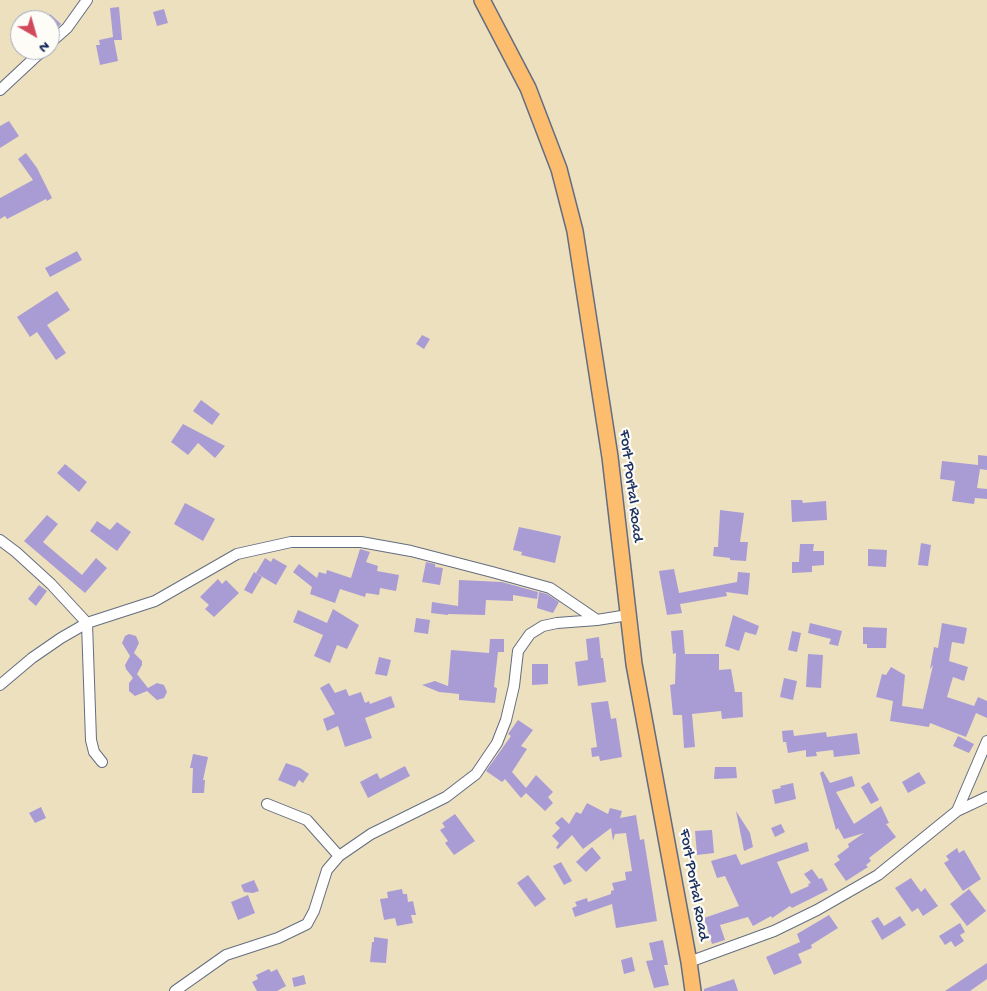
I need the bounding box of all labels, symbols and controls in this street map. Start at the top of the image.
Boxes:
north arrow [10,10,60,60]
text: N [35,37,53,56]
street label: Fort Portal Road [614,429,646,543]
street label: Fort Portal Road [674,828,712,942]

